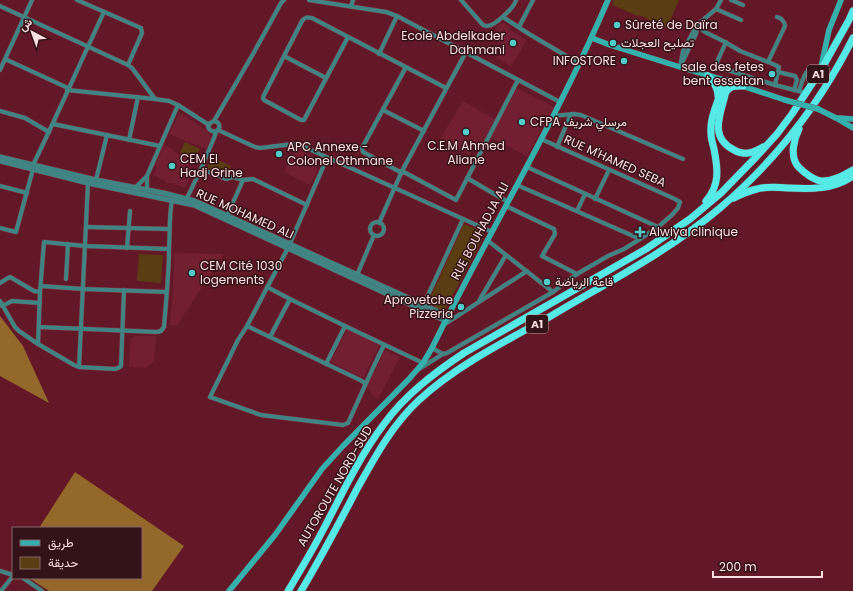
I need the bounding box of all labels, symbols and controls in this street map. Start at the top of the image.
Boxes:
north arrow [12,12,52,52]
text: ش [15,14,36,35]
place label: Sûreté de Daïra [625,16,718,33]
marker: Sûreté de Daïra [612,20,622,30]
place label: Ecole Abdelkader Dahmani [401,27,506,58]
place label: تصليح العجلات [621,34,695,52]
marker: Ecole Abdelkader Dahmani [508,38,518,48]
marker: تصليح العجلات [608,38,618,48]
place label: INFOSTORE [553,52,616,69]
marker: INFOSTORE [619,56,629,66]
place label: sale des fetes bent esseltan [682,58,764,89]
road number: A1 [807,65,829,83]
marker: sale des fetes bent esseltan [767,69,777,79]
place label: CFPA مرسلي شريف [530,113,627,132]
marker: CFPA مرسلي شريف [517,117,527,127]
marker: C.E.M Ahmed Aliane [461,127,471,137]
street label: RUE M'HAMED SEBA [561,130,669,191]
place label: C.E.M Ahmed Aliane [427,137,505,168]
place label: APC Annexe - Colonel Othmane [287,138,393,169]
marker: APC Annexe - Colonel Othmane [274,149,284,159]
place label: CEM El Hadj Grine [180,150,243,181]
marker: CEM El Hadj Grine [167,161,177,171]
street label: RUE BOUHADJA ALI [447,179,513,283]
street label: RUE MOHAMED ALI [194,184,297,243]
place label: Alwiya clinique [649,223,738,240]
marker: Alwiya clinique [634,226,646,238]
place label: CEM Cité 1030 logements [200,257,282,288]
marker: CEM Cité 1030 logements [187,268,197,278]
place label: قاعة الرياضة [555,273,613,290]
marker: قاعة الرياضة [542,277,552,287]
place label: Aprovetche Pizzeria [384,291,453,322]
marker: Aprovetche Pizzeria [456,302,466,312]
road number: A1 [526,315,548,333]
street label: AUTOROUTE NORD-SUD [293,422,376,549]
legend [12,527,142,579]
text: طريق [48,534,74,551]
scale bar [713,553,822,579]
text: حديقة [48,554,78,571]
text: 200 m [719,558,757,575]

